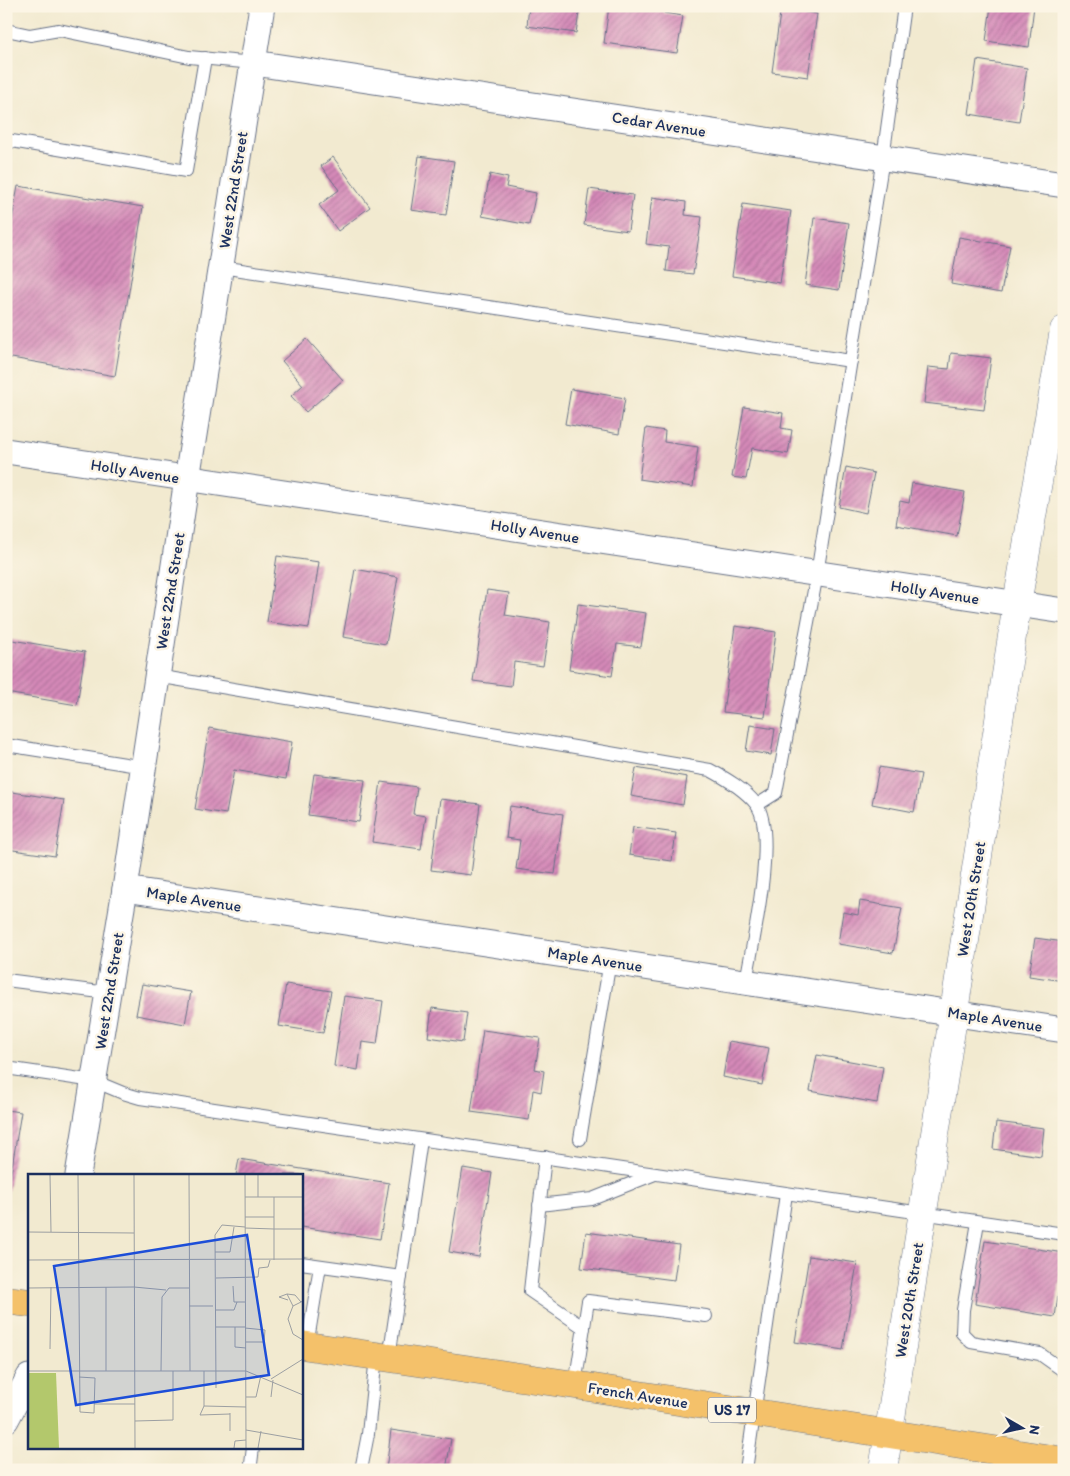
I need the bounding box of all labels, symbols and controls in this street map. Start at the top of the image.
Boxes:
street label: Cedar Avenue [611,107,707,141]
street label: West 22nd Street [214,130,252,250]
street label: Holly Avenue [89,455,181,487]
street label: Holly Avenue [489,515,581,547]
street label: West 22nd Street [151,531,189,651]
street label: Holly Avenue [889,576,981,608]
street label: West 20th Street [953,840,989,958]
street label: Maple Avenue [145,882,243,916]
street label: West 22nd Street [90,931,128,1051]
street label: Maple Avenue [546,942,644,976]
street label: Maple Avenue [946,1002,1044,1036]
inset map [28,1174,302,1448]
street label: West 20th Street [891,1241,927,1359]
street label: French Avenue [587,1378,690,1412]
road number: US 17 [708,1398,756,1422]
north arrow [998,1404,1048,1454]
text: N [1025,1424,1043,1436]

